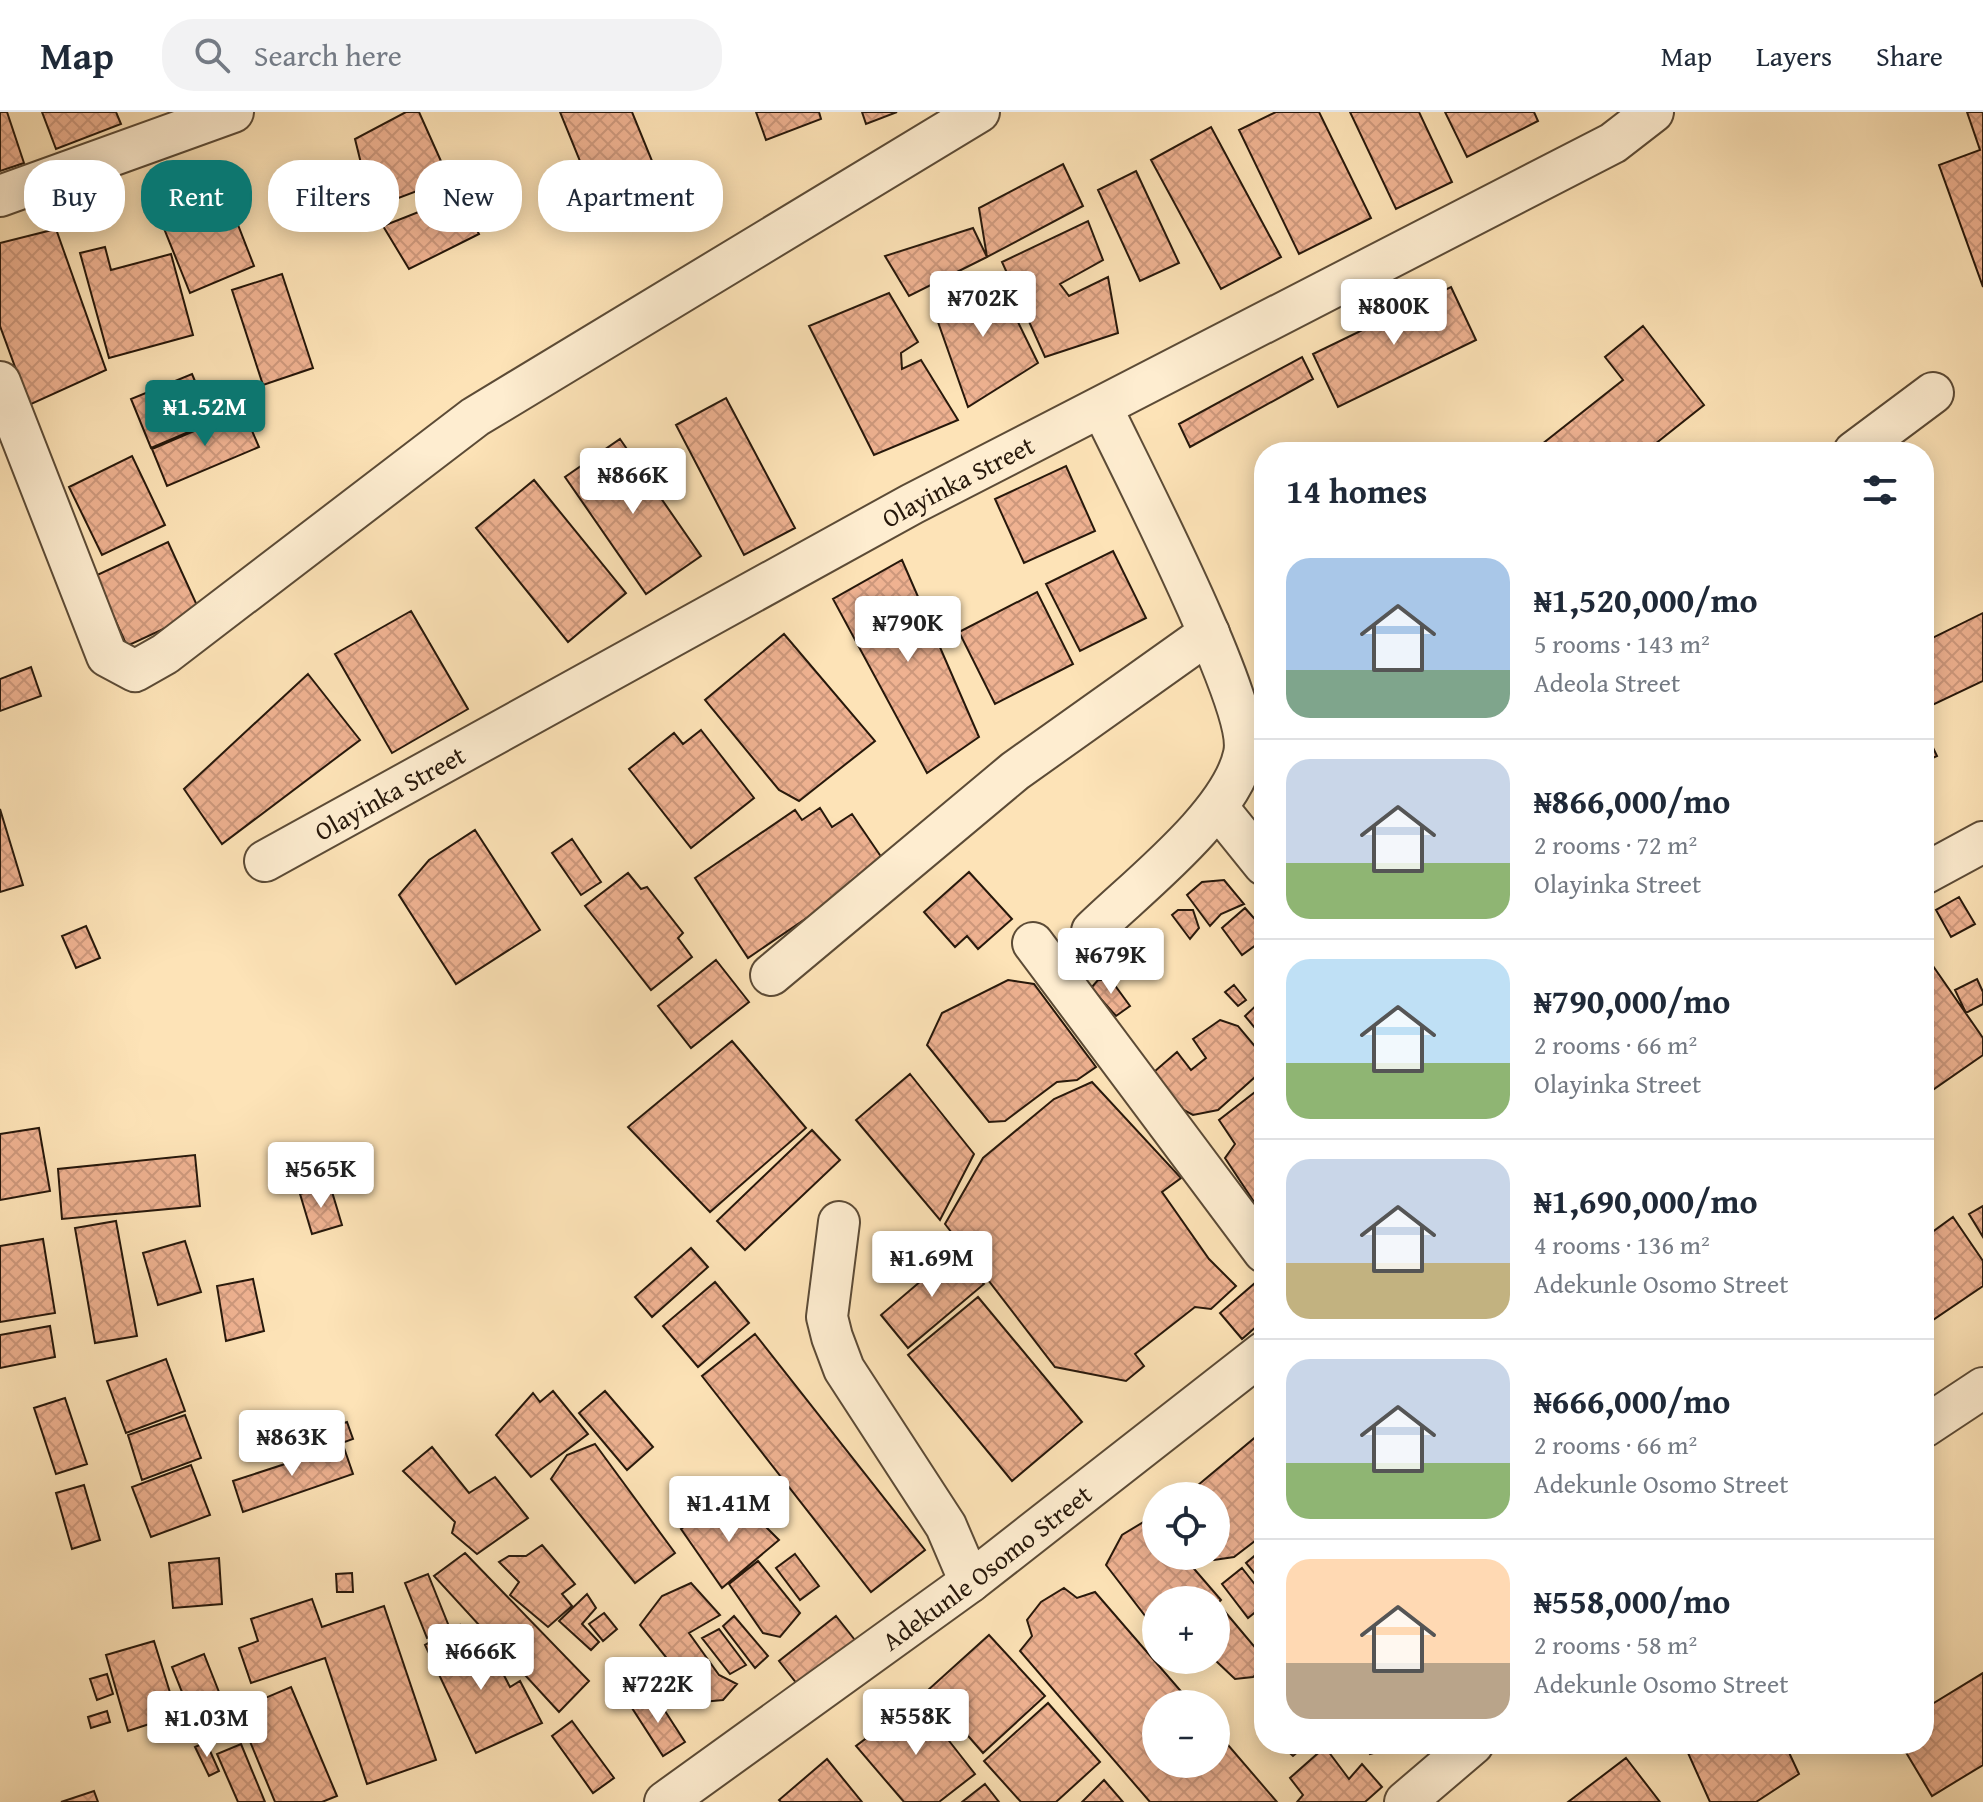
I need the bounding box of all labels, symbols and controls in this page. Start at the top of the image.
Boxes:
search box [162,19,722,91]
text: Map [40,27,114,83]
icon: search [190,33,234,77]
text: Search here [254,33,402,77]
text: Map [1661,35,1712,76]
text: Layers [1756,35,1832,76]
text: Share [1876,35,1943,76]
chip: Buy [24,160,125,232]
chip: Rent [141,160,252,232]
chip: Filters [268,160,399,232]
chip: New [415,160,522,232]
chip: Apartment [538,160,723,232]
pin: ₦702K [927,271,1039,339]
text: ₦702K [948,277,1018,316]
pin: ₦800K [1338,279,1450,347]
text: ₦800K [1359,285,1429,324]
pin: ₦1.52M [140,380,270,448]
text: ₦1.52M [163,386,247,425]
street label: Olayinka Street [874,425,1041,537]
pin: ₦866K [577,448,689,516]
text: ₦866K [598,454,668,493]
text: 14 homes [1286,466,1427,515]
icon: filters [1858,468,1902,512]
text: ₦1,520,000/mo [1534,575,1758,624]
icon: home [1350,590,1446,686]
pin: ₦790K [852,596,964,664]
text: ₦790K [873,602,943,641]
text: 5 rooms · 143 m² [1534,624,1710,663]
text: Adeola Street [1534,663,1680,702]
street label: Olayinka Street [307,735,472,850]
text: ₦866,000/mo [1534,776,1730,825]
icon: home [1350,791,1446,887]
text: 2 rooms · 72 m² [1534,825,1697,864]
text: Olayinka Street [1534,864,1701,903]
pin: ₦679K [1055,928,1167,996]
text: ₦679K [1076,934,1146,973]
text: ₦790,000/mo [1534,976,1730,1025]
icon: home [1350,991,1446,1087]
text: 2 rooms · 66 m² [1534,1025,1697,1064]
text: Olayinka Street [1534,1064,1701,1103]
pin: ₦565K [265,1142,377,1210]
text: ₦565K [286,1148,356,1187]
text: ₦1,690,000/mo [1534,1176,1758,1225]
icon: home [1350,1191,1446,1287]
text: 4 rooms · 136 m² [1534,1225,1710,1264]
pin: ₦1.69M [867,1231,997,1299]
text: ₦1.69M [890,1237,974,1276]
text: Adekunle Osomo Street [1534,1264,1788,1303]
text: ₦666,000/mo [1534,1376,1730,1425]
icon: home [1350,1391,1446,1487]
pin: ₦863K [236,1410,348,1478]
text: ₦863K [257,1416,327,1455]
text: 2 rooms · 66 m² [1534,1425,1697,1464]
text: Adekunle Osomo Street [1534,1464,1788,1503]
street label: Adekunle Osomo Street [873,1475,1100,1659]
pin: ₦1.41M [664,1476,794,1544]
text: ₦1.41M [687,1482,771,1521]
map controls [1142,1482,1230,1778]
button: locate [1142,1482,1230,1570]
text: ₦558,000/mo [1534,1576,1730,1625]
button: + [1142,1586,1230,1674]
icon: home [1350,1591,1446,1687]
pin: ₦666K [425,1624,537,1692]
text: 2 rooms · 58 m² [1534,1625,1697,1664]
text: ₦666K [446,1630,516,1669]
pin: ₦722K [602,1657,714,1725]
text: ₦722K [623,1663,693,1702]
text: Adekunle Osomo Street [1534,1664,1788,1703]
pin: ₦558K [860,1689,972,1757]
button: − [1142,1690,1230,1778]
pin: ₦1.03M [142,1691,272,1759]
text: ₦558K [881,1695,951,1734]
text: ₦1.03M [165,1697,249,1736]

